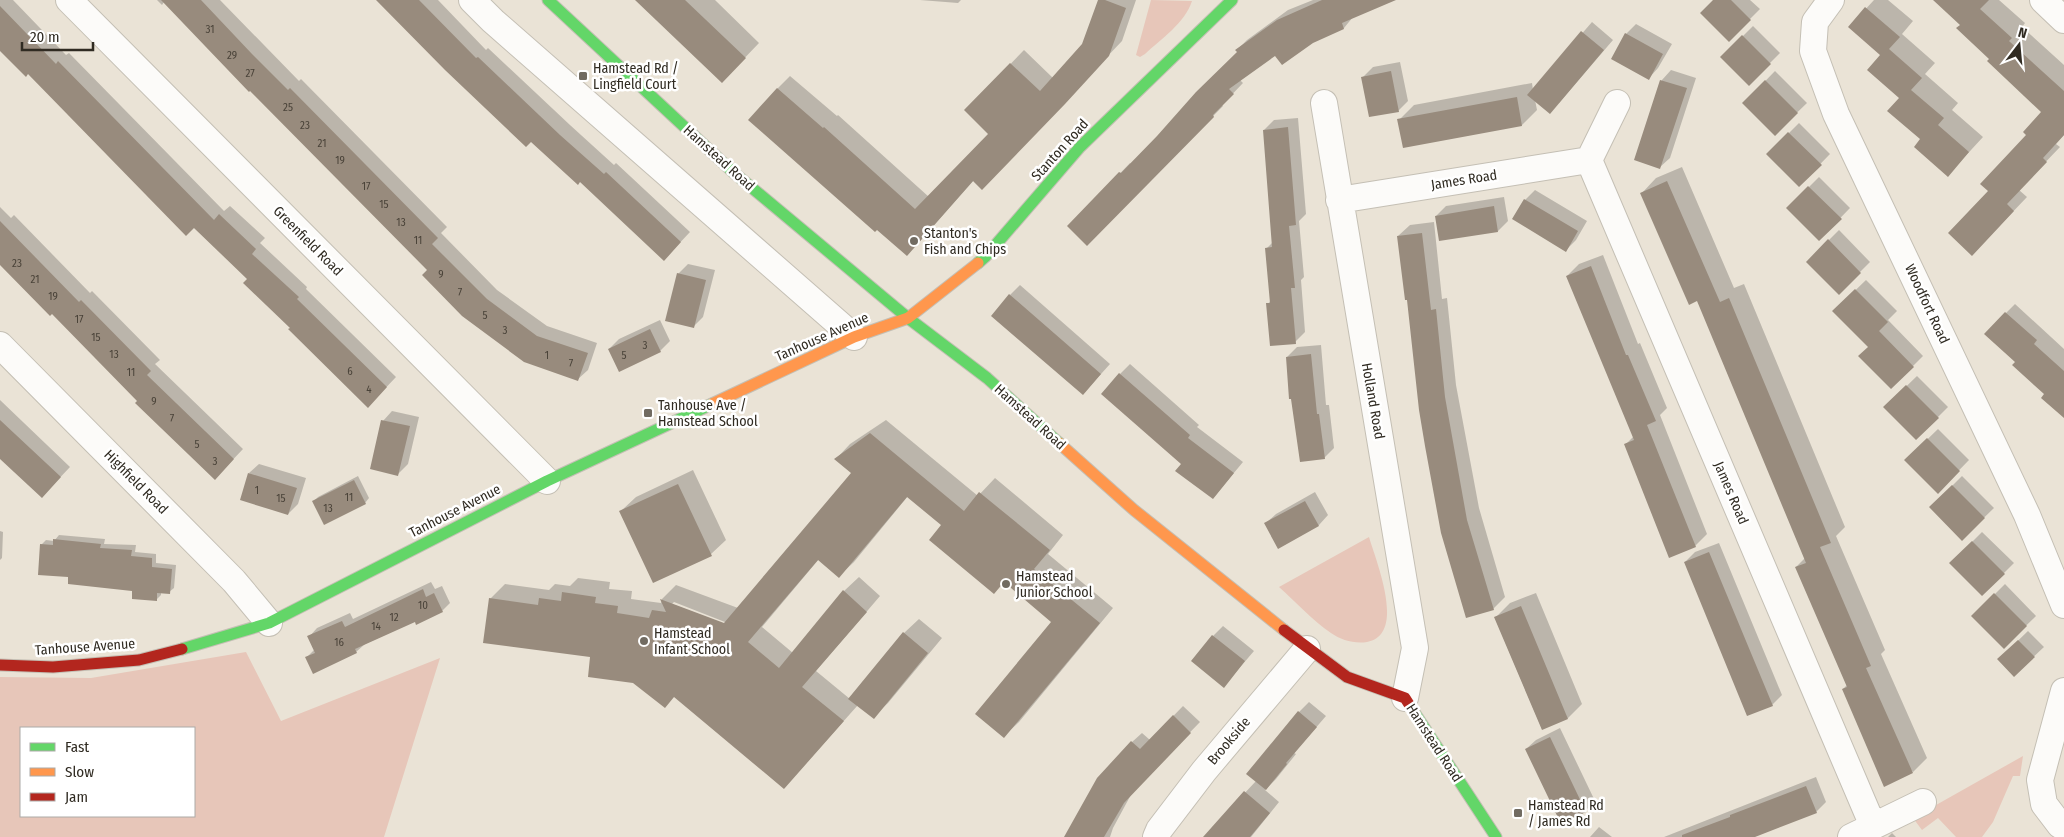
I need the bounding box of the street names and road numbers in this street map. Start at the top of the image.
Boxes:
street label: Stanton Road [1028,116,1092,184]
street label: Hamstead Road [680,122,758,194]
street label: James Road [1430,166,1498,194]
street label: Greenfield Road [270,203,346,279]
street label: Woodfort Road [1901,261,1953,347]
street label: Tanhouse Avenue [773,309,871,365]
street label: Holland Road [1358,361,1388,441]
street label: Hamstead Road [991,381,1069,453]
street label: Highfield Road [100,446,172,518]
street label: James Road [1710,459,1752,527]
street label: Tanhouse Avenue [406,481,504,541]
street label: Tanhouse Avenue [34,635,136,659]
street label: Hamstead Road [1402,701,1466,785]
street label: Brookside [1204,714,1254,768]

